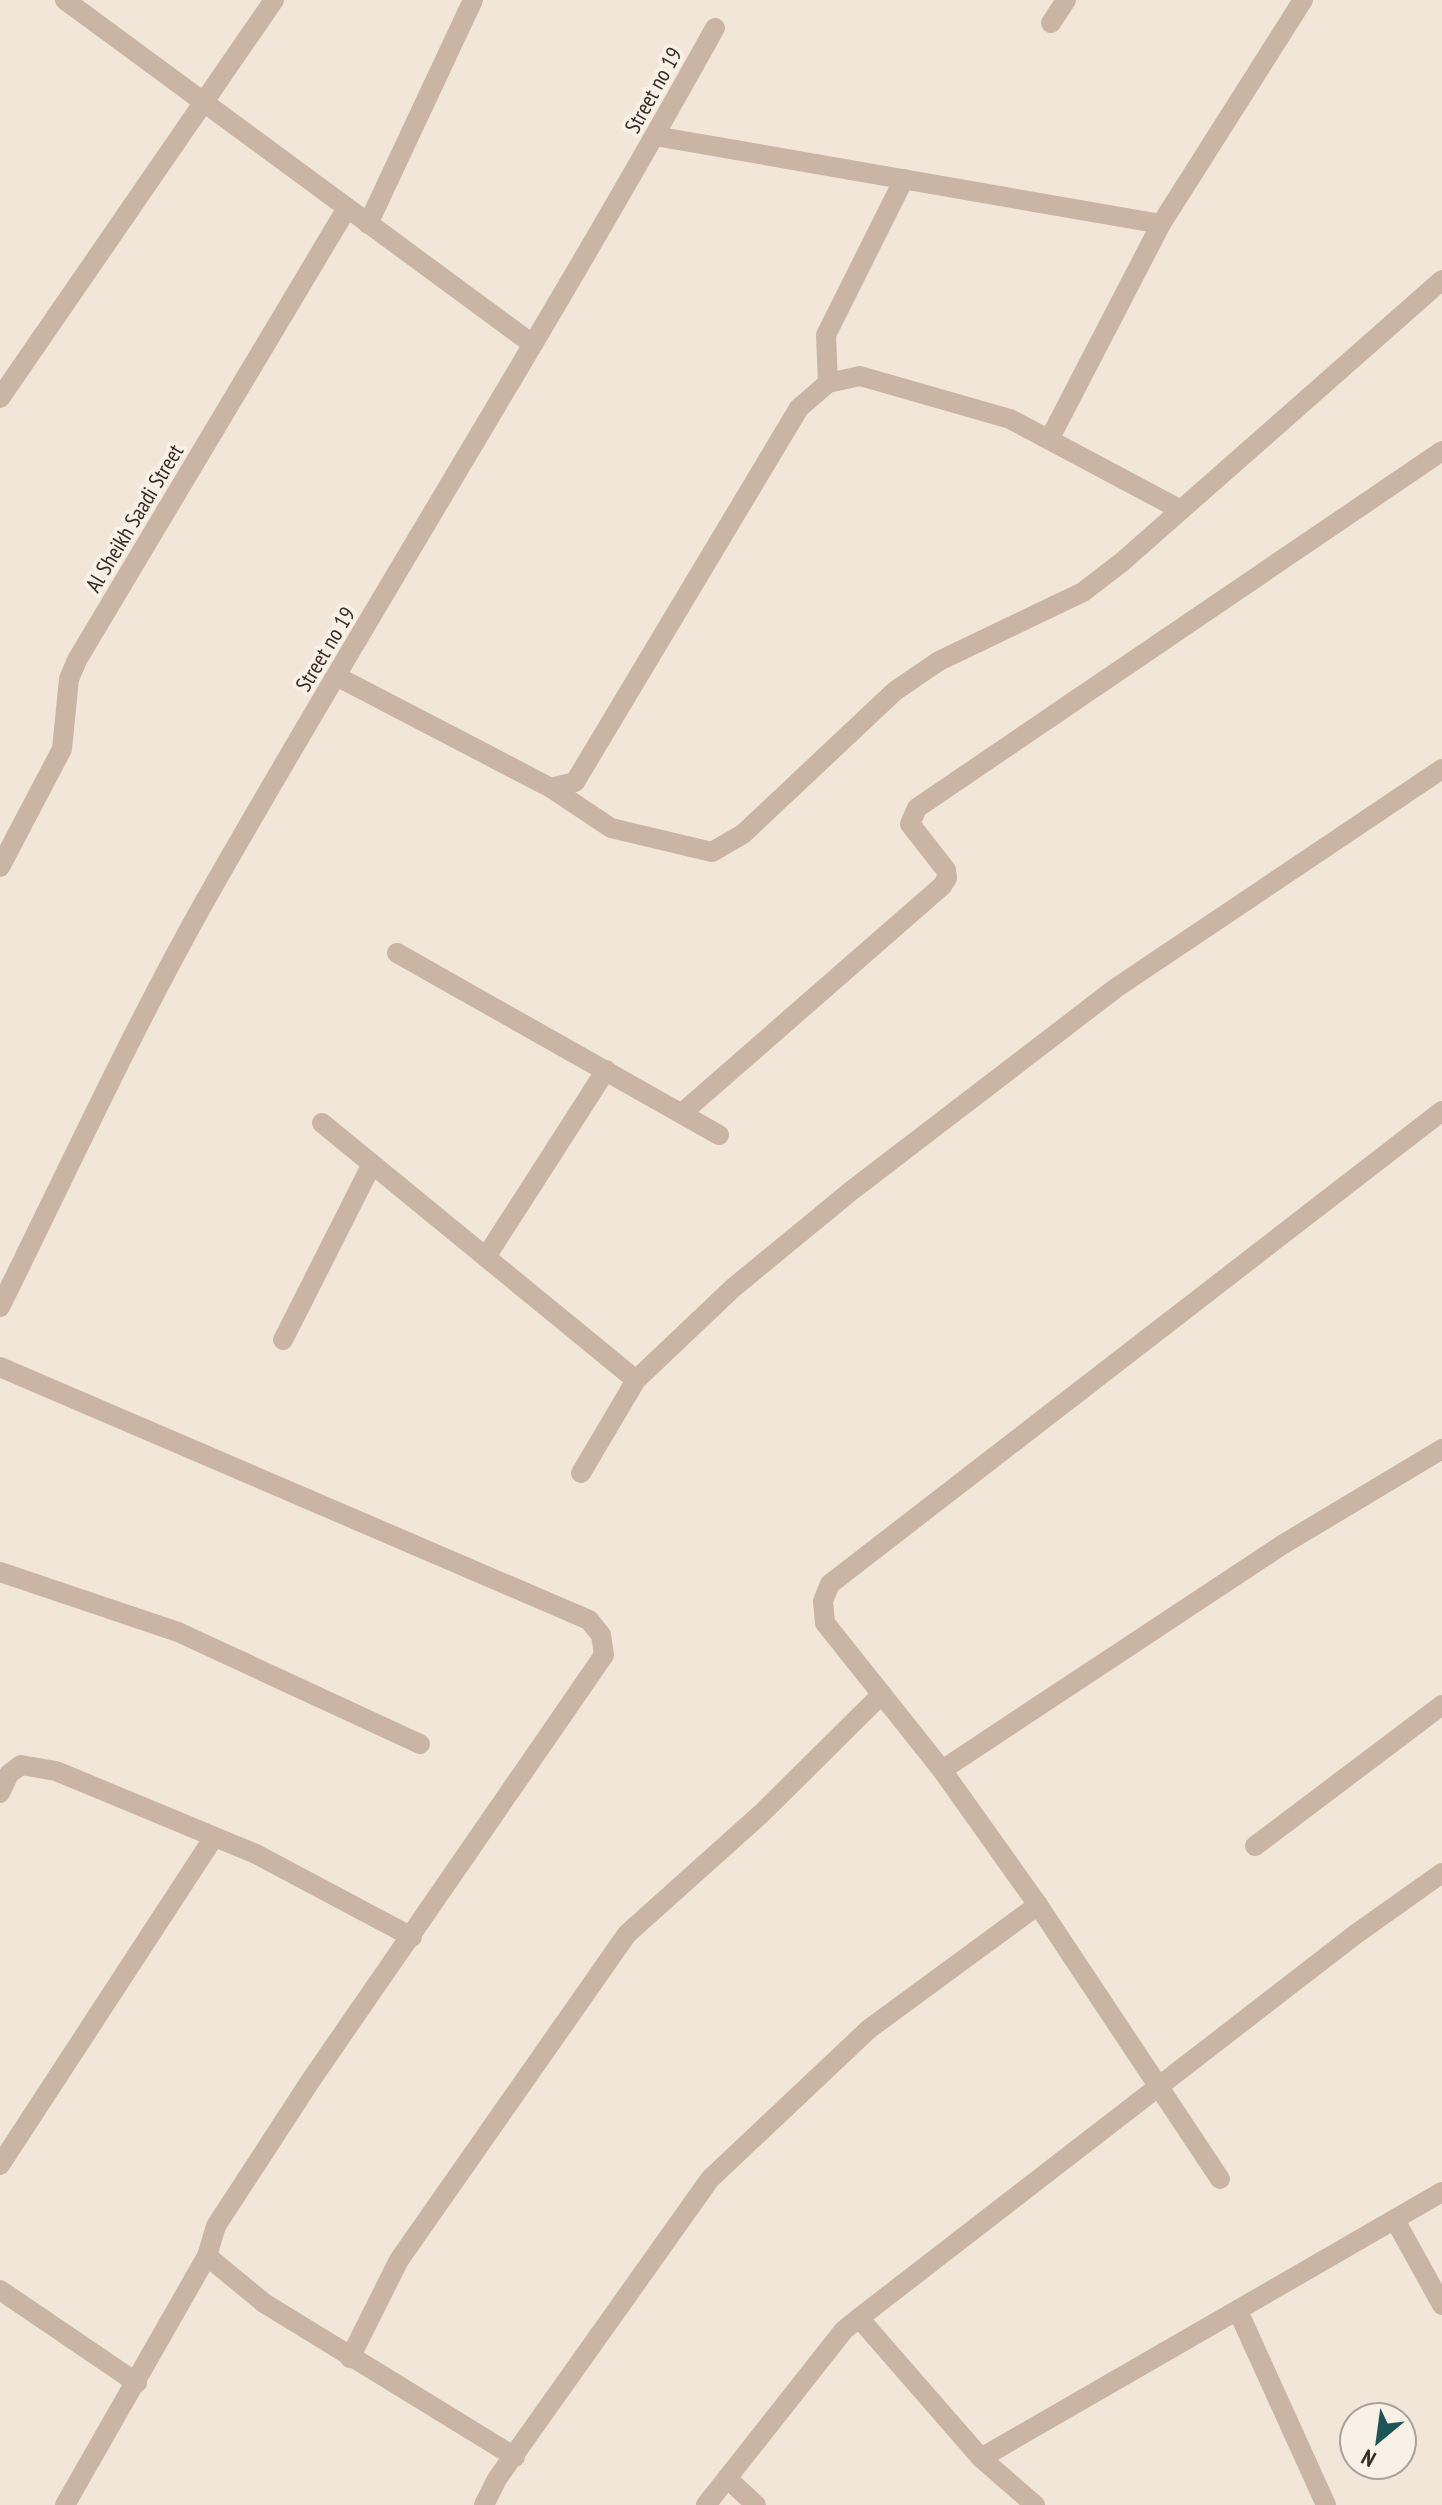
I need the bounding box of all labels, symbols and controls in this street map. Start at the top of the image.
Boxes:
street label: Street no 19 [618,42,688,138]
street label: Al Sheikh Saadi Street [79,439,189,597]
street label: Street no 19 [289,602,361,696]
north arrow [1338,2401,1418,2481]
text: N [1356,2443,1380,2474]

